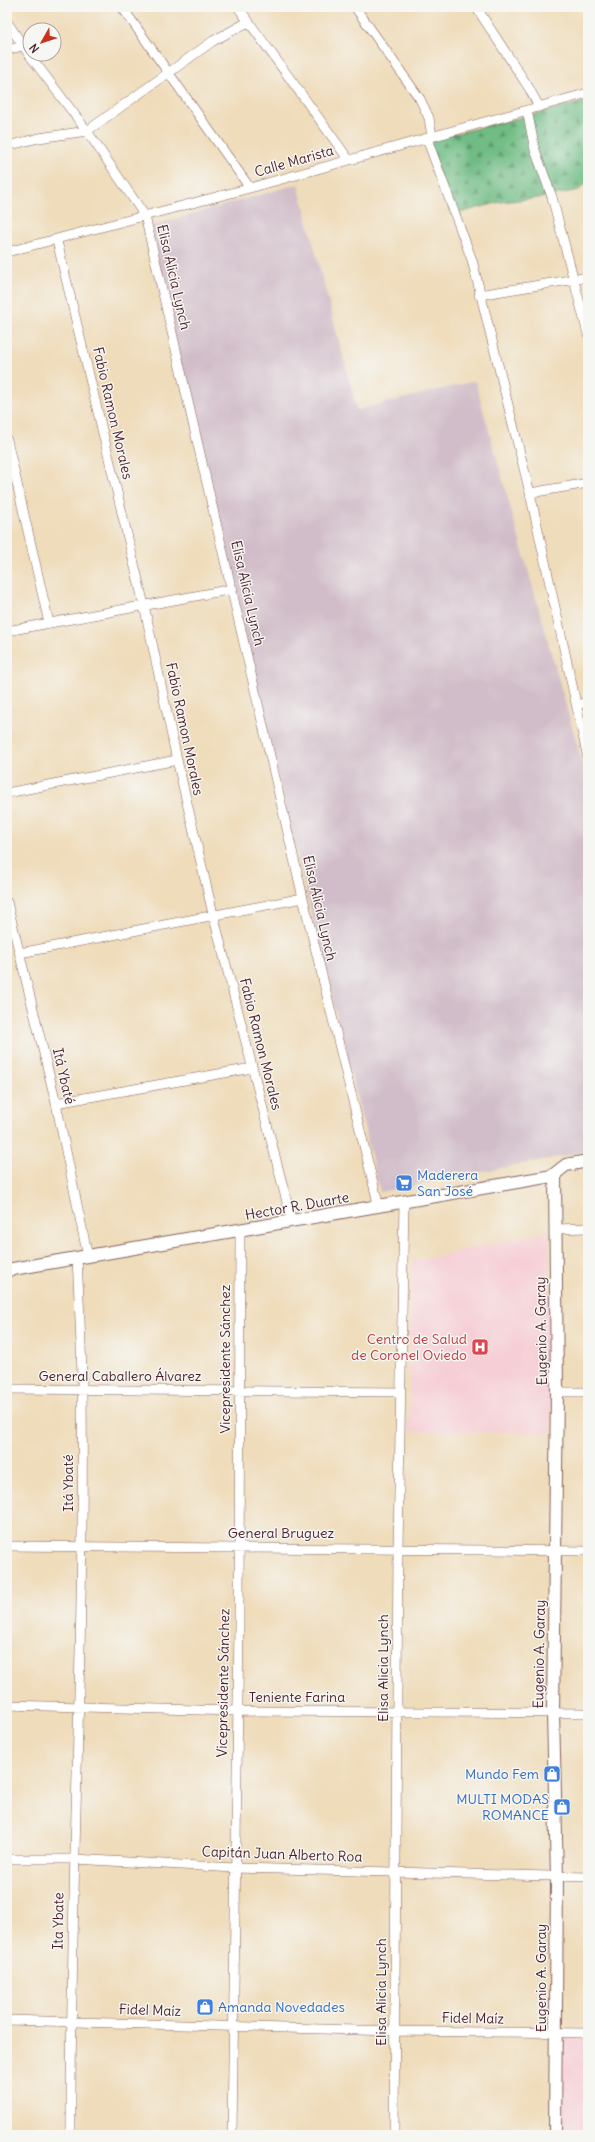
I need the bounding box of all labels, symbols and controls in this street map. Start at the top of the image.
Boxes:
north arrow [22,22,62,62]
text: N [26,41,42,56]
street label: Calle Marista [252,141,336,181]
street label: Elisa Alicia Lynch [153,222,195,332]
street label: Fabio Ramon Morales [89,345,137,481]
street label: Elisa Alicia Lynch [227,538,269,648]
street label: Fabio Ramon Morales [162,661,208,797]
street label: Elisa Alicia Lynch [299,853,341,963]
street label: Fabio Ramon Morales [236,976,286,1112]
street label: Itá Ybaté [49,1046,79,1106]
place label: Maderera San José [417,1166,478,1200]
supermarket icon: Maderera San José [394,1173,414,1193]
street label: Hector R. Duarte [244,1188,350,1224]
street label: Eugenio A. Garay [531,1277,551,1385]
street label: Vicepresidente Sánchez [216,1284,234,1434]
place label: Centro de Salud de Coronel Oviedo [351,1330,467,1364]
hospital icon: Centro de Salud de Coronel Oviedo [470,1337,490,1357]
street label: General Caballero Álvarez [38,1367,202,1385]
street label: Itá Ybaté [59,1454,77,1512]
street label: General Bruguez [228,1524,335,1542]
street label: Eugenio A. Garay [529,1600,549,1708]
street label: Vicepresidente Sánchez [213,1608,233,1758]
street label: Elisa Alicia Lynch [374,1614,392,1722]
street label: Teniente Farina [249,1688,345,1706]
shop icon: Mundo Fem [542,1764,562,1784]
place label: Mundo Fem [465,1765,539,1783]
place label: MULTI MODAS ROMANCE [456,1790,549,1824]
shop icon: MULTI MODAS ROMANCE [552,1797,572,1817]
street label: Capitán Juan Alberto Roa [201,1842,363,1866]
street label: Ita Ybate [49,1892,67,1950]
street label: Eugenio A. Garay [532,1924,550,2032]
street label: Elisa Alicia Lynch [372,1938,390,2046]
shop icon: Amanda Novedades [195,1997,215,2017]
place label: Amanda Novedades [218,1998,345,2016]
street label: Fidel Maíz [119,2000,182,2020]
street label: Fidel Maíz [442,2008,505,2028]

